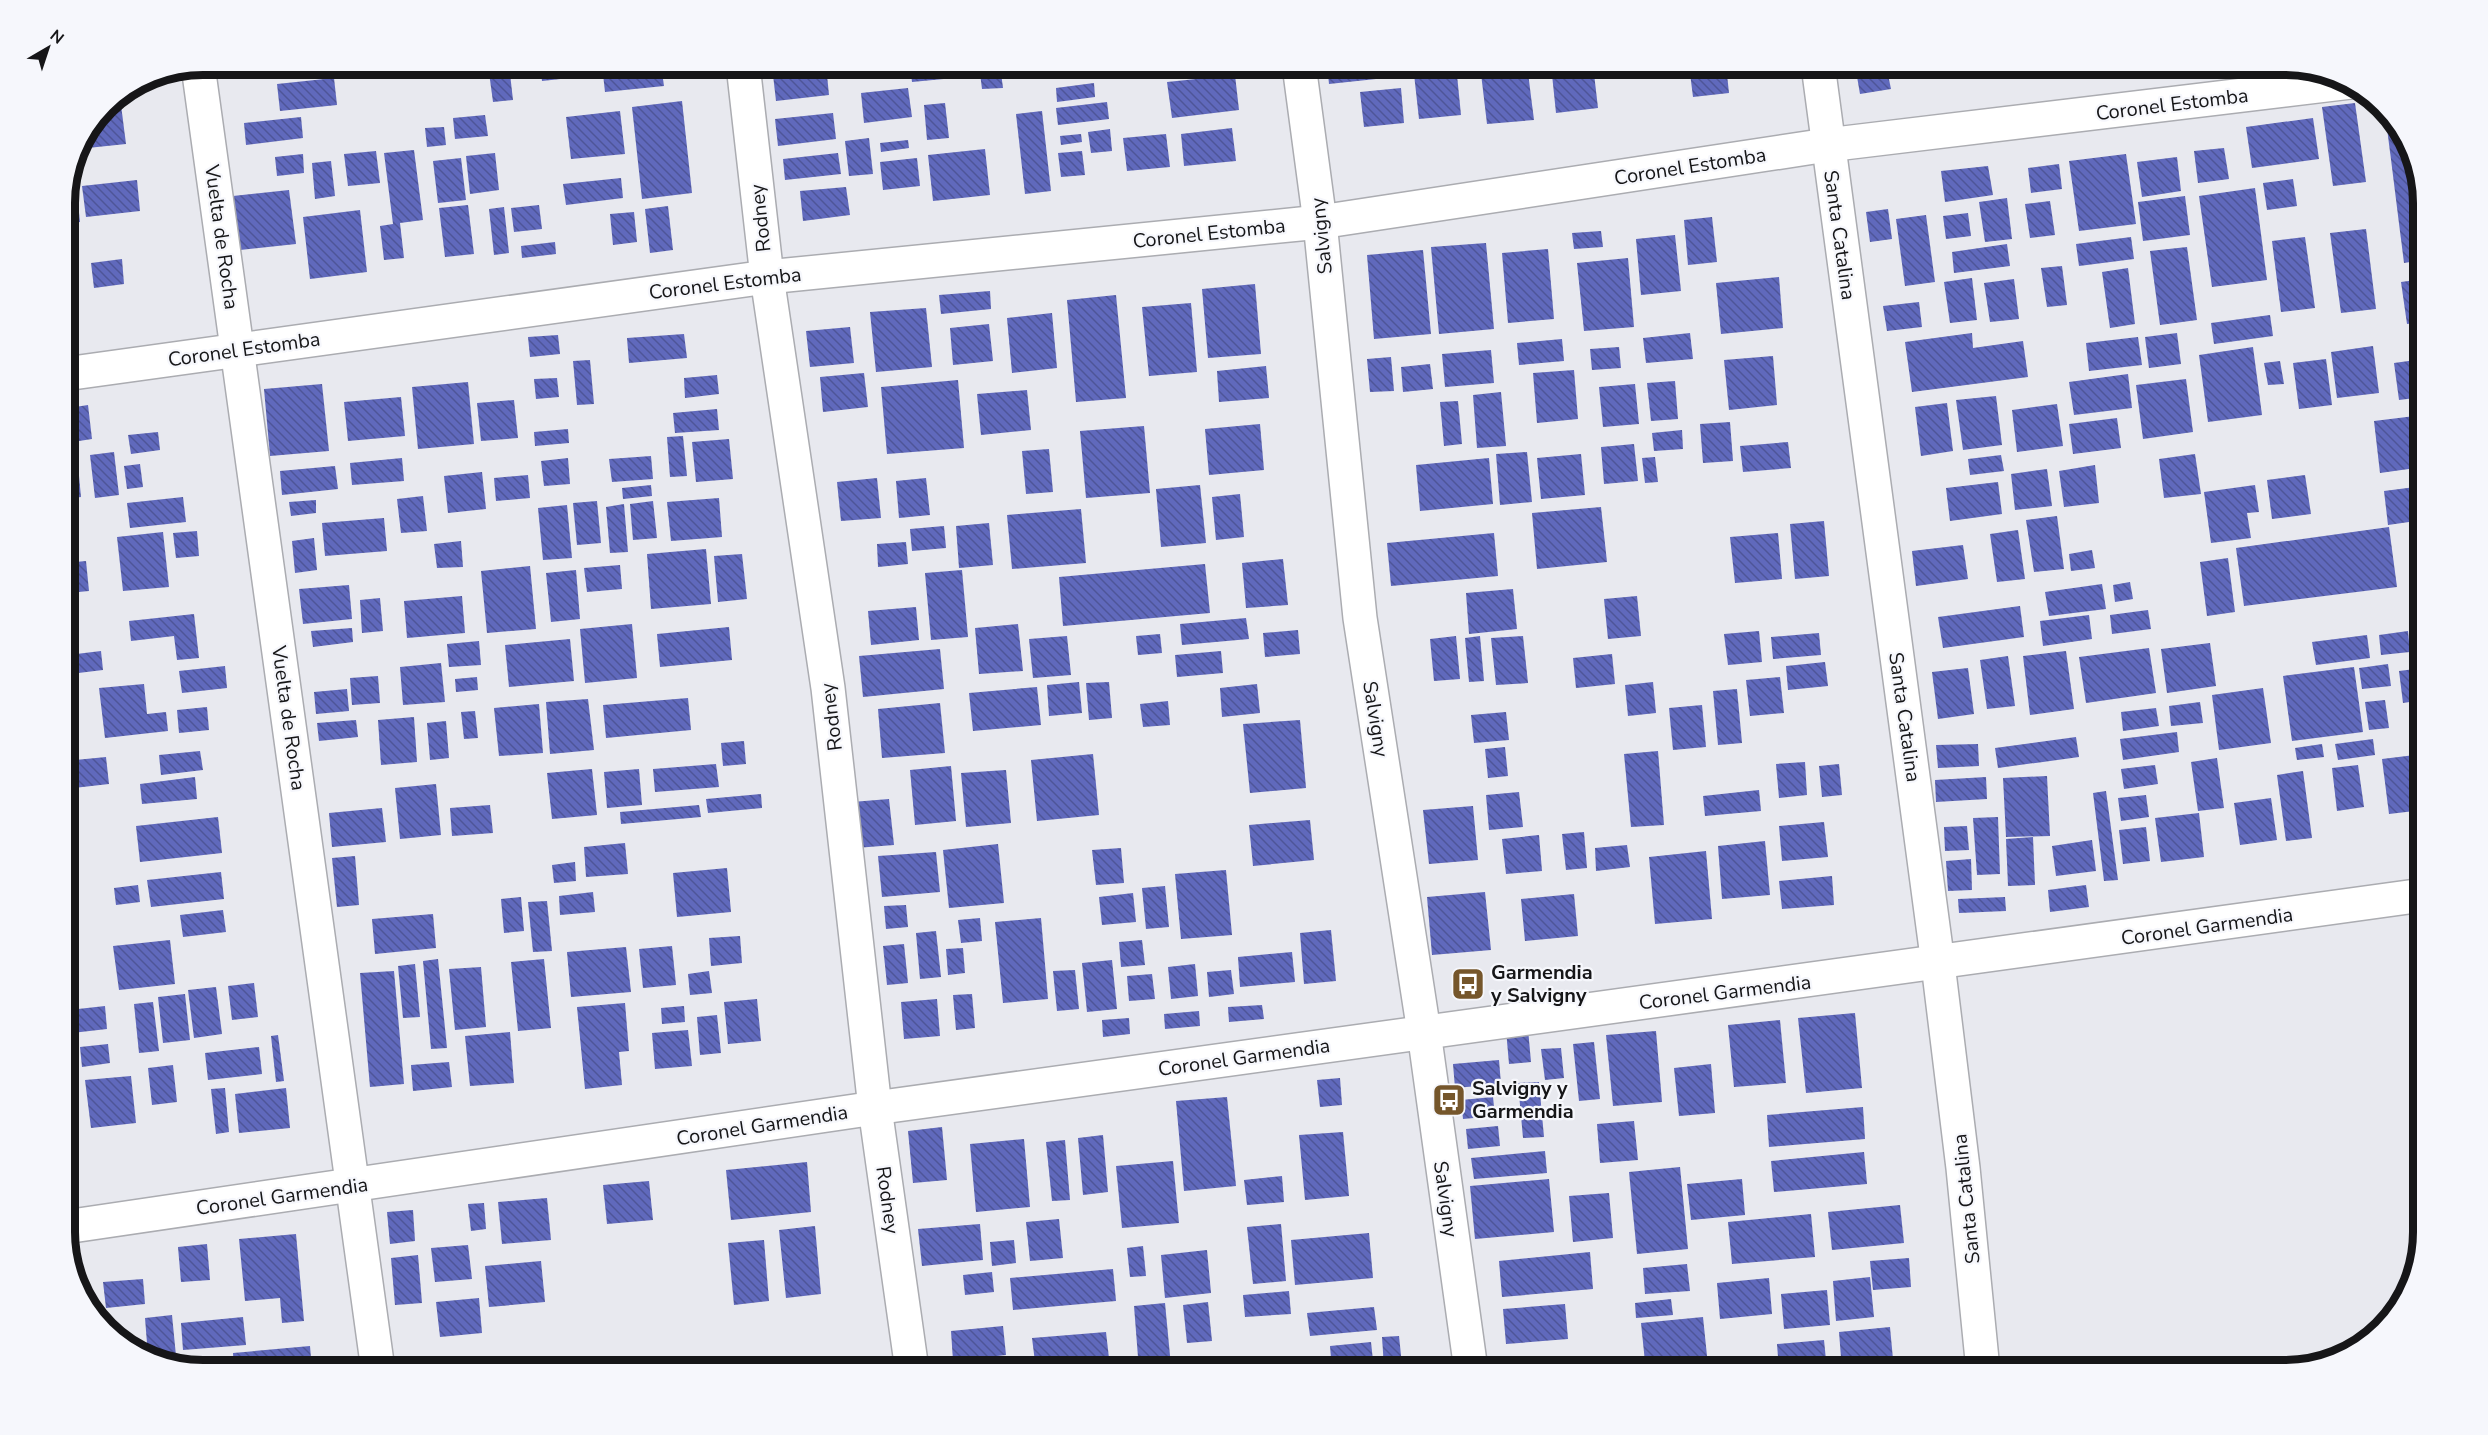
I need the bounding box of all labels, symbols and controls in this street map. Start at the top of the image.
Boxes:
north arrow [18,18,78,78]
text: N [45,25,68,49]
street label: Coronel Estomba [2094,82,2250,127]
street label: Coronel Estomba [1612,141,1768,192]
street label: Vuelta de Rocha [198,162,245,311]
street label: Santa Catalina [1817,168,1862,302]
street label: Rodney [743,182,777,253]
street label: Salvigny [1304,196,1339,276]
street label: Coronel Estomba [1131,212,1287,255]
street label: Coronel Estomba [647,261,803,306]
street label: Coronel Estomba [166,325,322,374]
street label: Vuelta de Rocha [265,643,312,792]
street label: Santa Catalina [1882,650,1927,784]
street label: Salvigny [1356,679,1395,760]
street label: Rodney [814,681,849,752]
street label: Coronel Garmendia [2119,901,2295,952]
place label: Garmendia y Salvigny [1490,959,1593,1009]
bus stop icon: Garmendia y Salvigny [1450,966,1486,1002]
street label: Coronel Garmendia [1637,969,1813,1016]
street label: Coronel Garmendia [1156,1032,1332,1083]
place label: Salvigny y Garmendia [1472,1075,1574,1125]
bus stop icon: Salvigny y Garmendia [1431,1082,1467,1118]
street label: Coronel Garmendia [674,1099,850,1152]
street label: Santa Catalina [1946,1132,1987,1265]
street label: Salvigny [1427,1159,1464,1240]
street label: Rodney [869,1164,906,1236]
street label: Coronel Garmendia [194,1171,370,1222]

